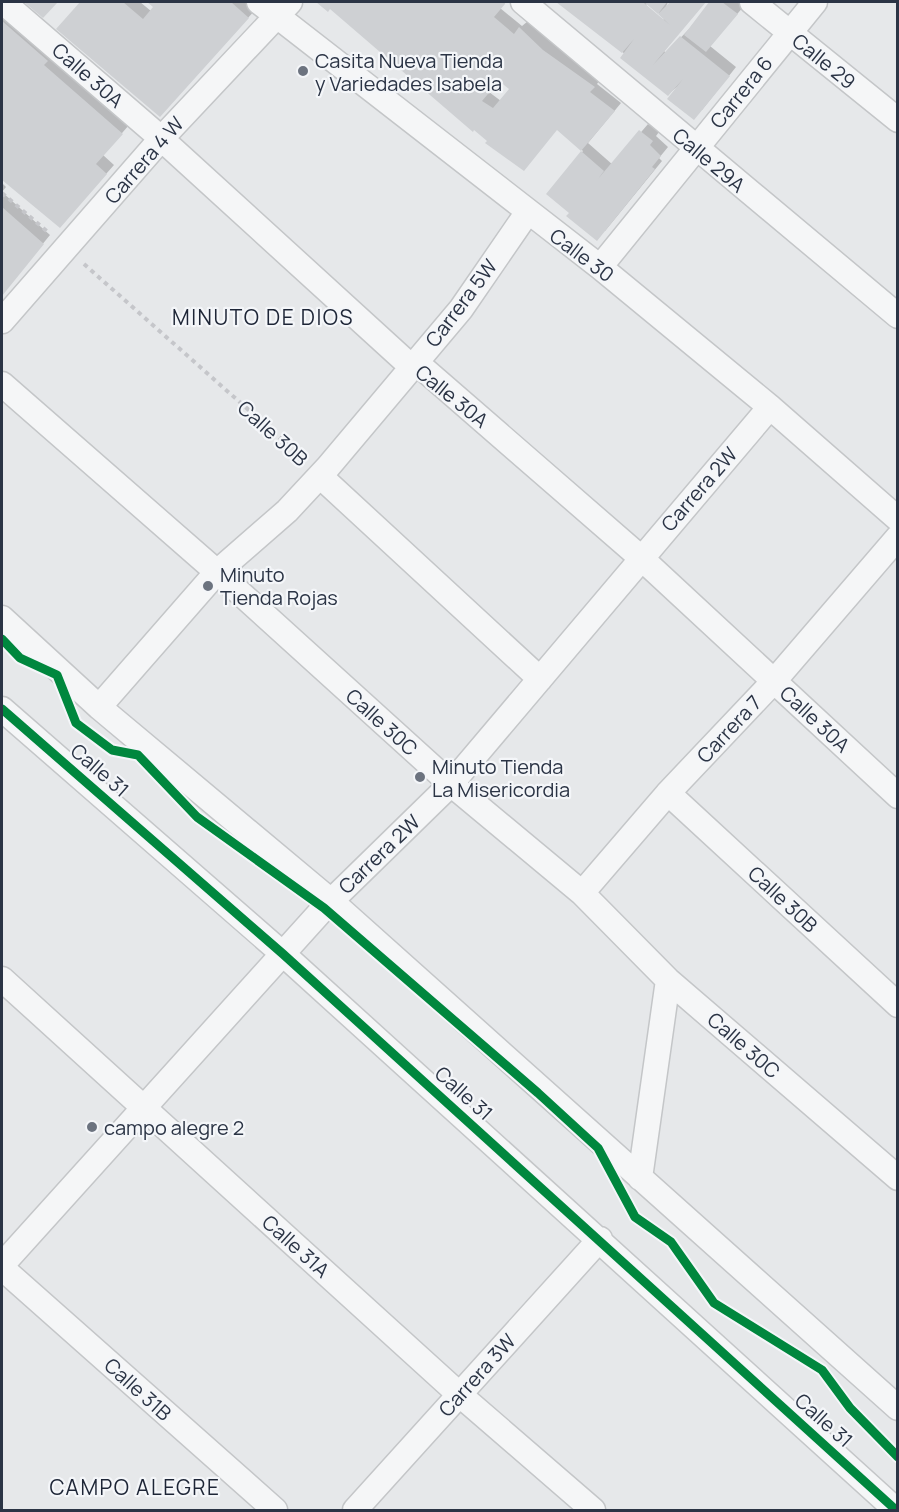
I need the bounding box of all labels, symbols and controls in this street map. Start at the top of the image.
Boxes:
street label: Calle 29 [787,27,861,95]
street label: Calle 30A [47,36,130,114]
place label: Casita Nueva Tienda y Variedades Isabela [315,47,503,97]
street label: Carrera 6 [704,50,778,134]
marker: Casita Nueva Tienda y Variedades Isabela [296,64,310,78]
street label: Carrera 4 W [98,110,190,210]
street label: Calle 29A [667,122,751,198]
street label: Calle 30 [544,222,620,288]
street label: Carrera 5W [419,253,503,352]
district label: MINUTO DE DIOS [172,303,354,331]
street label: Calle 30A [410,358,494,434]
street label: Calle 30B [232,394,314,472]
street label: Carrera 2W [655,441,743,537]
place label: Minuto Tienda Rojas [220,561,338,611]
marker: Minuto Tienda Rojas [201,579,215,593]
street label: Calle 30A [774,680,856,759]
street label: Calle 30C [340,683,424,761]
street label: Carrera 7 [691,689,767,769]
street label: Calle 31 [65,737,135,803]
place label: Minuto Tienda La Misericordia [432,753,570,803]
marker: Minuto Tienda La Misericordia [413,770,427,784]
street label: Carrera 2W [332,808,426,900]
street label: Calle 30B [742,860,824,938]
street label: Calle 30C [702,1006,786,1084]
street label: Calle 31 [429,1060,499,1126]
place label: campo alegre 2 [104,1114,244,1141]
marker: campo alegre 2 [85,1120,99,1134]
street label: Calle 31A [257,1209,336,1284]
street label: Carrera 3W [432,1327,522,1422]
street label: Calle 31B [99,1352,177,1426]
street label: Calle 31 [789,1387,859,1453]
district label: CAMPO ALEGRE [49,1473,221,1501]

